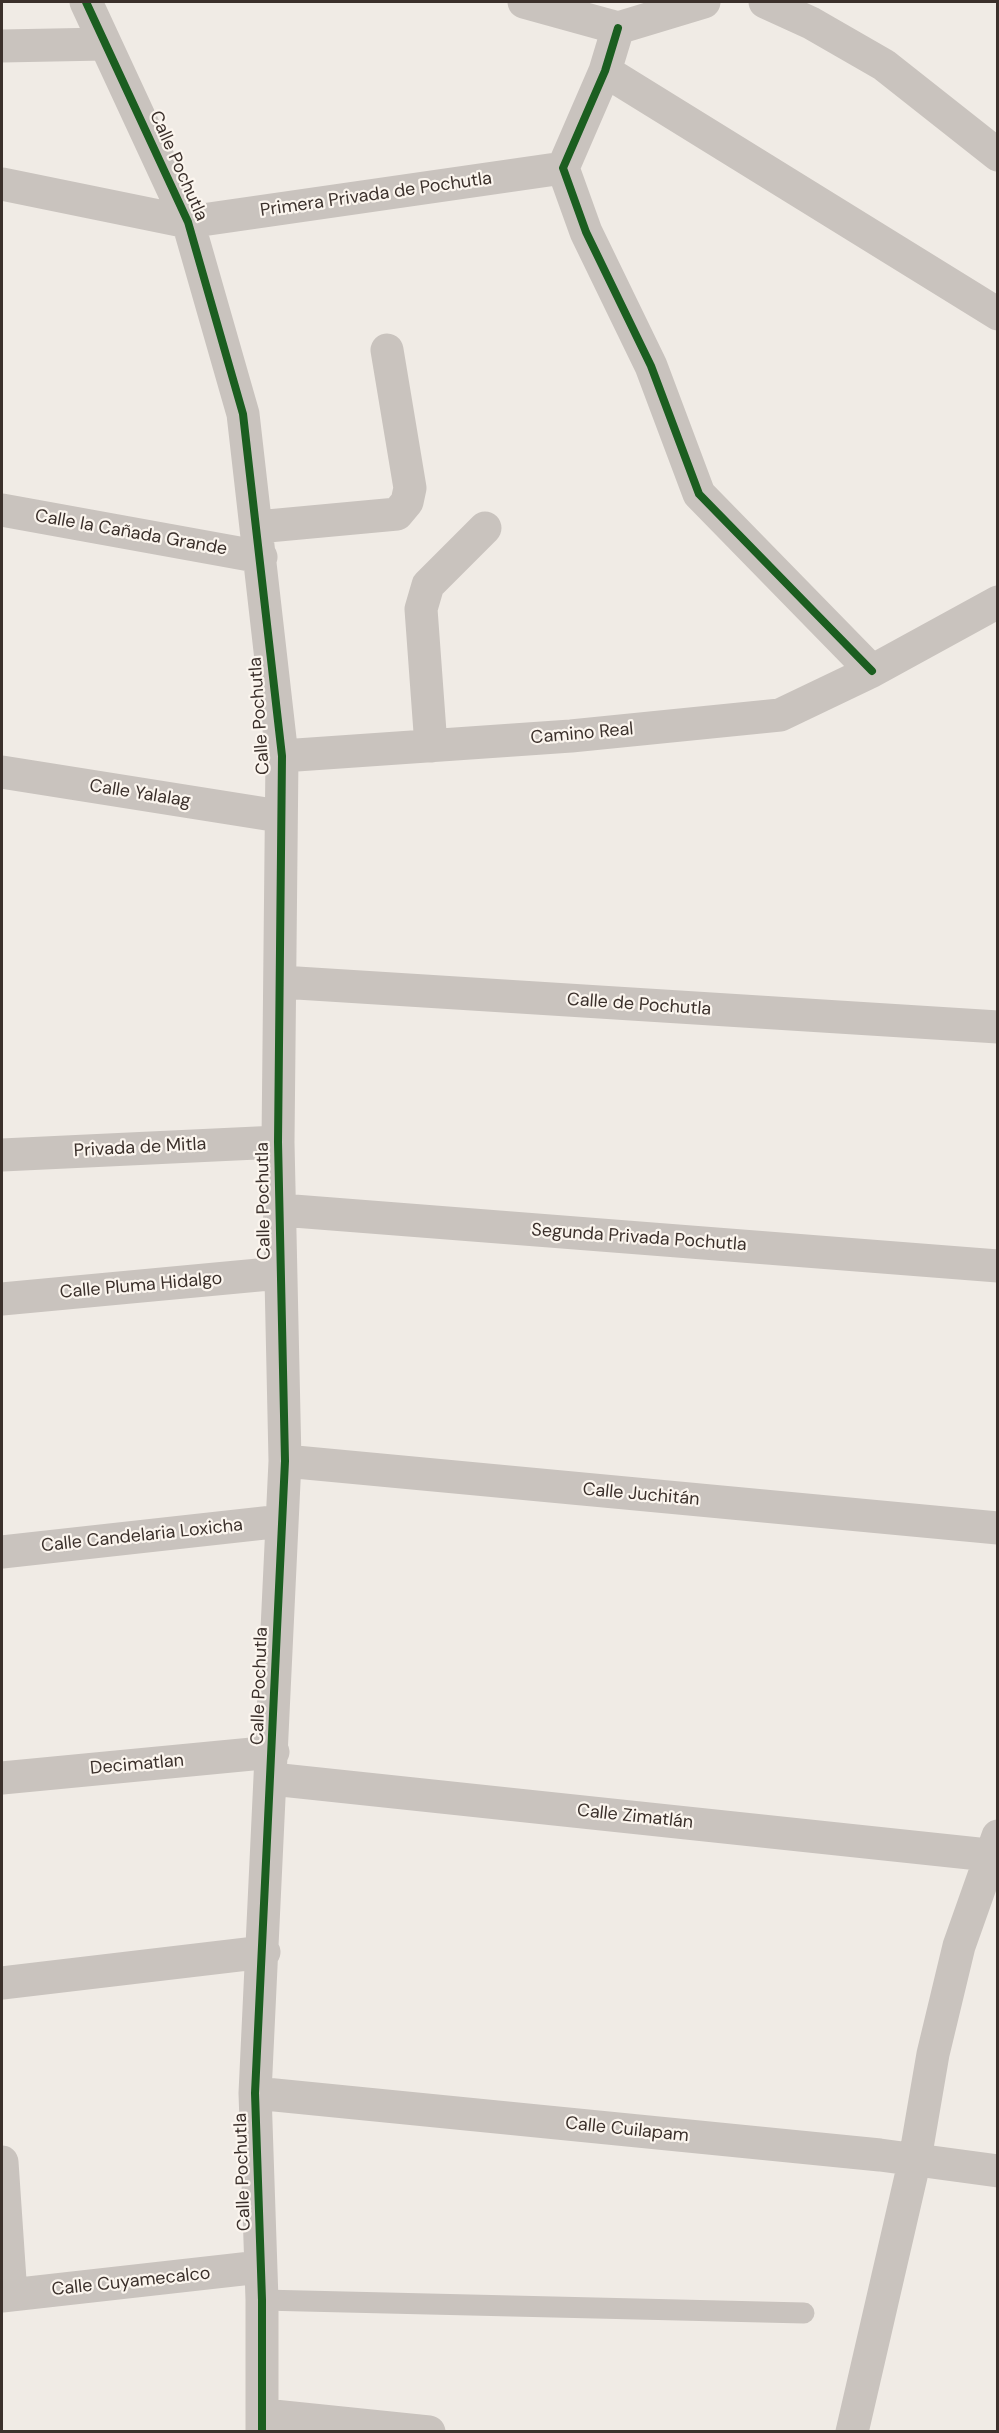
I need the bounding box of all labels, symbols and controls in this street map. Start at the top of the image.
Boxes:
street label: Calle Pochutla [144,108,212,224]
street label: Primera Privada de Pochutla [259,168,493,222]
street label: Calle la Cañada Grande [33,505,229,561]
street label: Calle Pochutla [245,656,275,776]
street label: Camino Real [530,719,634,749]
street label: Calle Yalalag [88,775,192,813]
street label: Calle de Pochutla [566,989,712,1021]
street label: Privada de Mitla [73,1134,207,1162]
street label: Calle Pochutla [252,1142,276,1260]
street label: Segunda Privada Pochutla [531,1220,747,1256]
street label: Calle Pluma Hidalgo [59,1268,223,1304]
street label: Calle Juchitán [582,1479,700,1511]
street label: Calle Candelaria Loxicha [40,1515,244,1557]
street label: Calle Pochutla [247,1627,273,1745]
street label: Decimatlan [89,1750,185,1780]
street label: Calle Zimatlán [576,1800,694,1834]
street label: Calle Pochutla [230,2113,256,2231]
street label: Calle Cuilapam [564,2113,690,2147]
street label: Calle Cuyamecalco [51,2263,211,2301]

